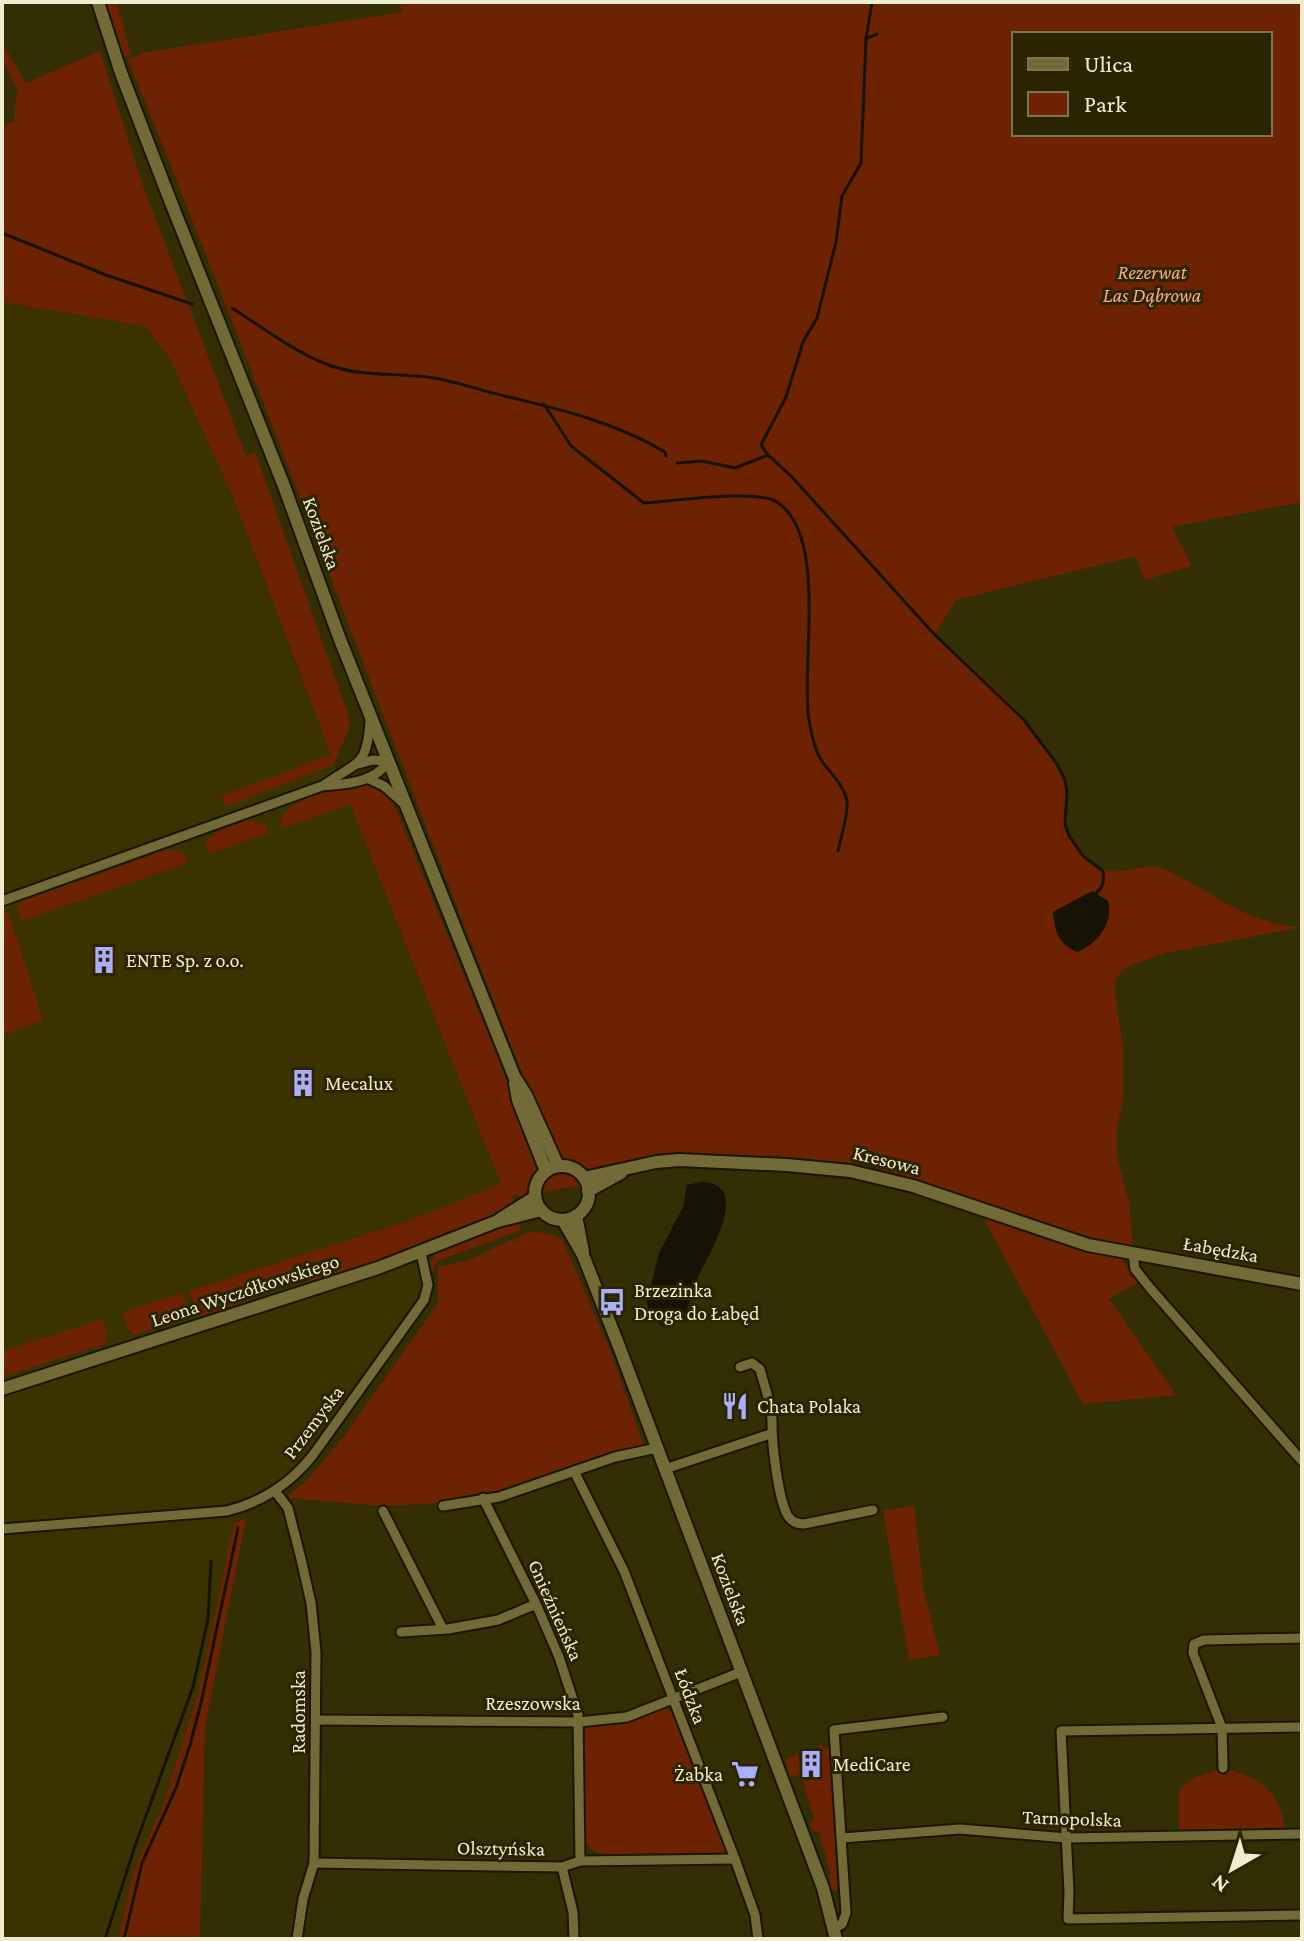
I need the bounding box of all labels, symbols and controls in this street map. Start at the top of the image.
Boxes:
legend [1012,32,1272,136]
text: Ulica [1084,50,1133,77]
text: Park [1084,90,1127,117]
park label: Rezerwat Las Dąbrowa [1103,261,1201,307]
street label: Kozielska [299,494,345,572]
building icon: ENTE Sp. z o.o. [89,945,119,975]
place label: ENTE Sp. z o.o. [126,949,244,972]
building icon: Mecalux [288,1068,318,1098]
place label: Mecalux [325,1072,394,1094]
street label: Kresowa [851,1141,923,1179]
street label: Łabędzka [1181,1232,1260,1267]
street label: Leona Wyczółkowskiego [148,1249,342,1332]
place label: Brzezinka Droga do Łabęd [634,1279,760,1325]
bus stop icon: Brzezinka Droga do Łabęd [597,1287,627,1317]
street label: Przemyska [278,1381,348,1464]
restaurant icon: Chata Polaka [720,1391,750,1421]
place label: Chata Polaka [757,1395,861,1417]
street label: Kozielska [707,1550,755,1628]
street label: Gnieźnieńska [524,1556,588,1664]
street label: Łódzka [670,1665,712,1727]
street label: Radomska [287,1670,309,1754]
street label: Rzeszowska [485,1692,581,1714]
building icon: MediCare [796,1749,826,1779]
place label: MediCare [833,1753,911,1775]
supermarket icon: Żabka [730,1759,760,1789]
place label: Żabka [674,1763,723,1785]
street label: Tarnopolska [1022,1805,1122,1832]
north arrow [1192,1829,1272,1909]
street label: Olsztyńska [457,1836,545,1861]
text: N [1206,1870,1233,1899]

